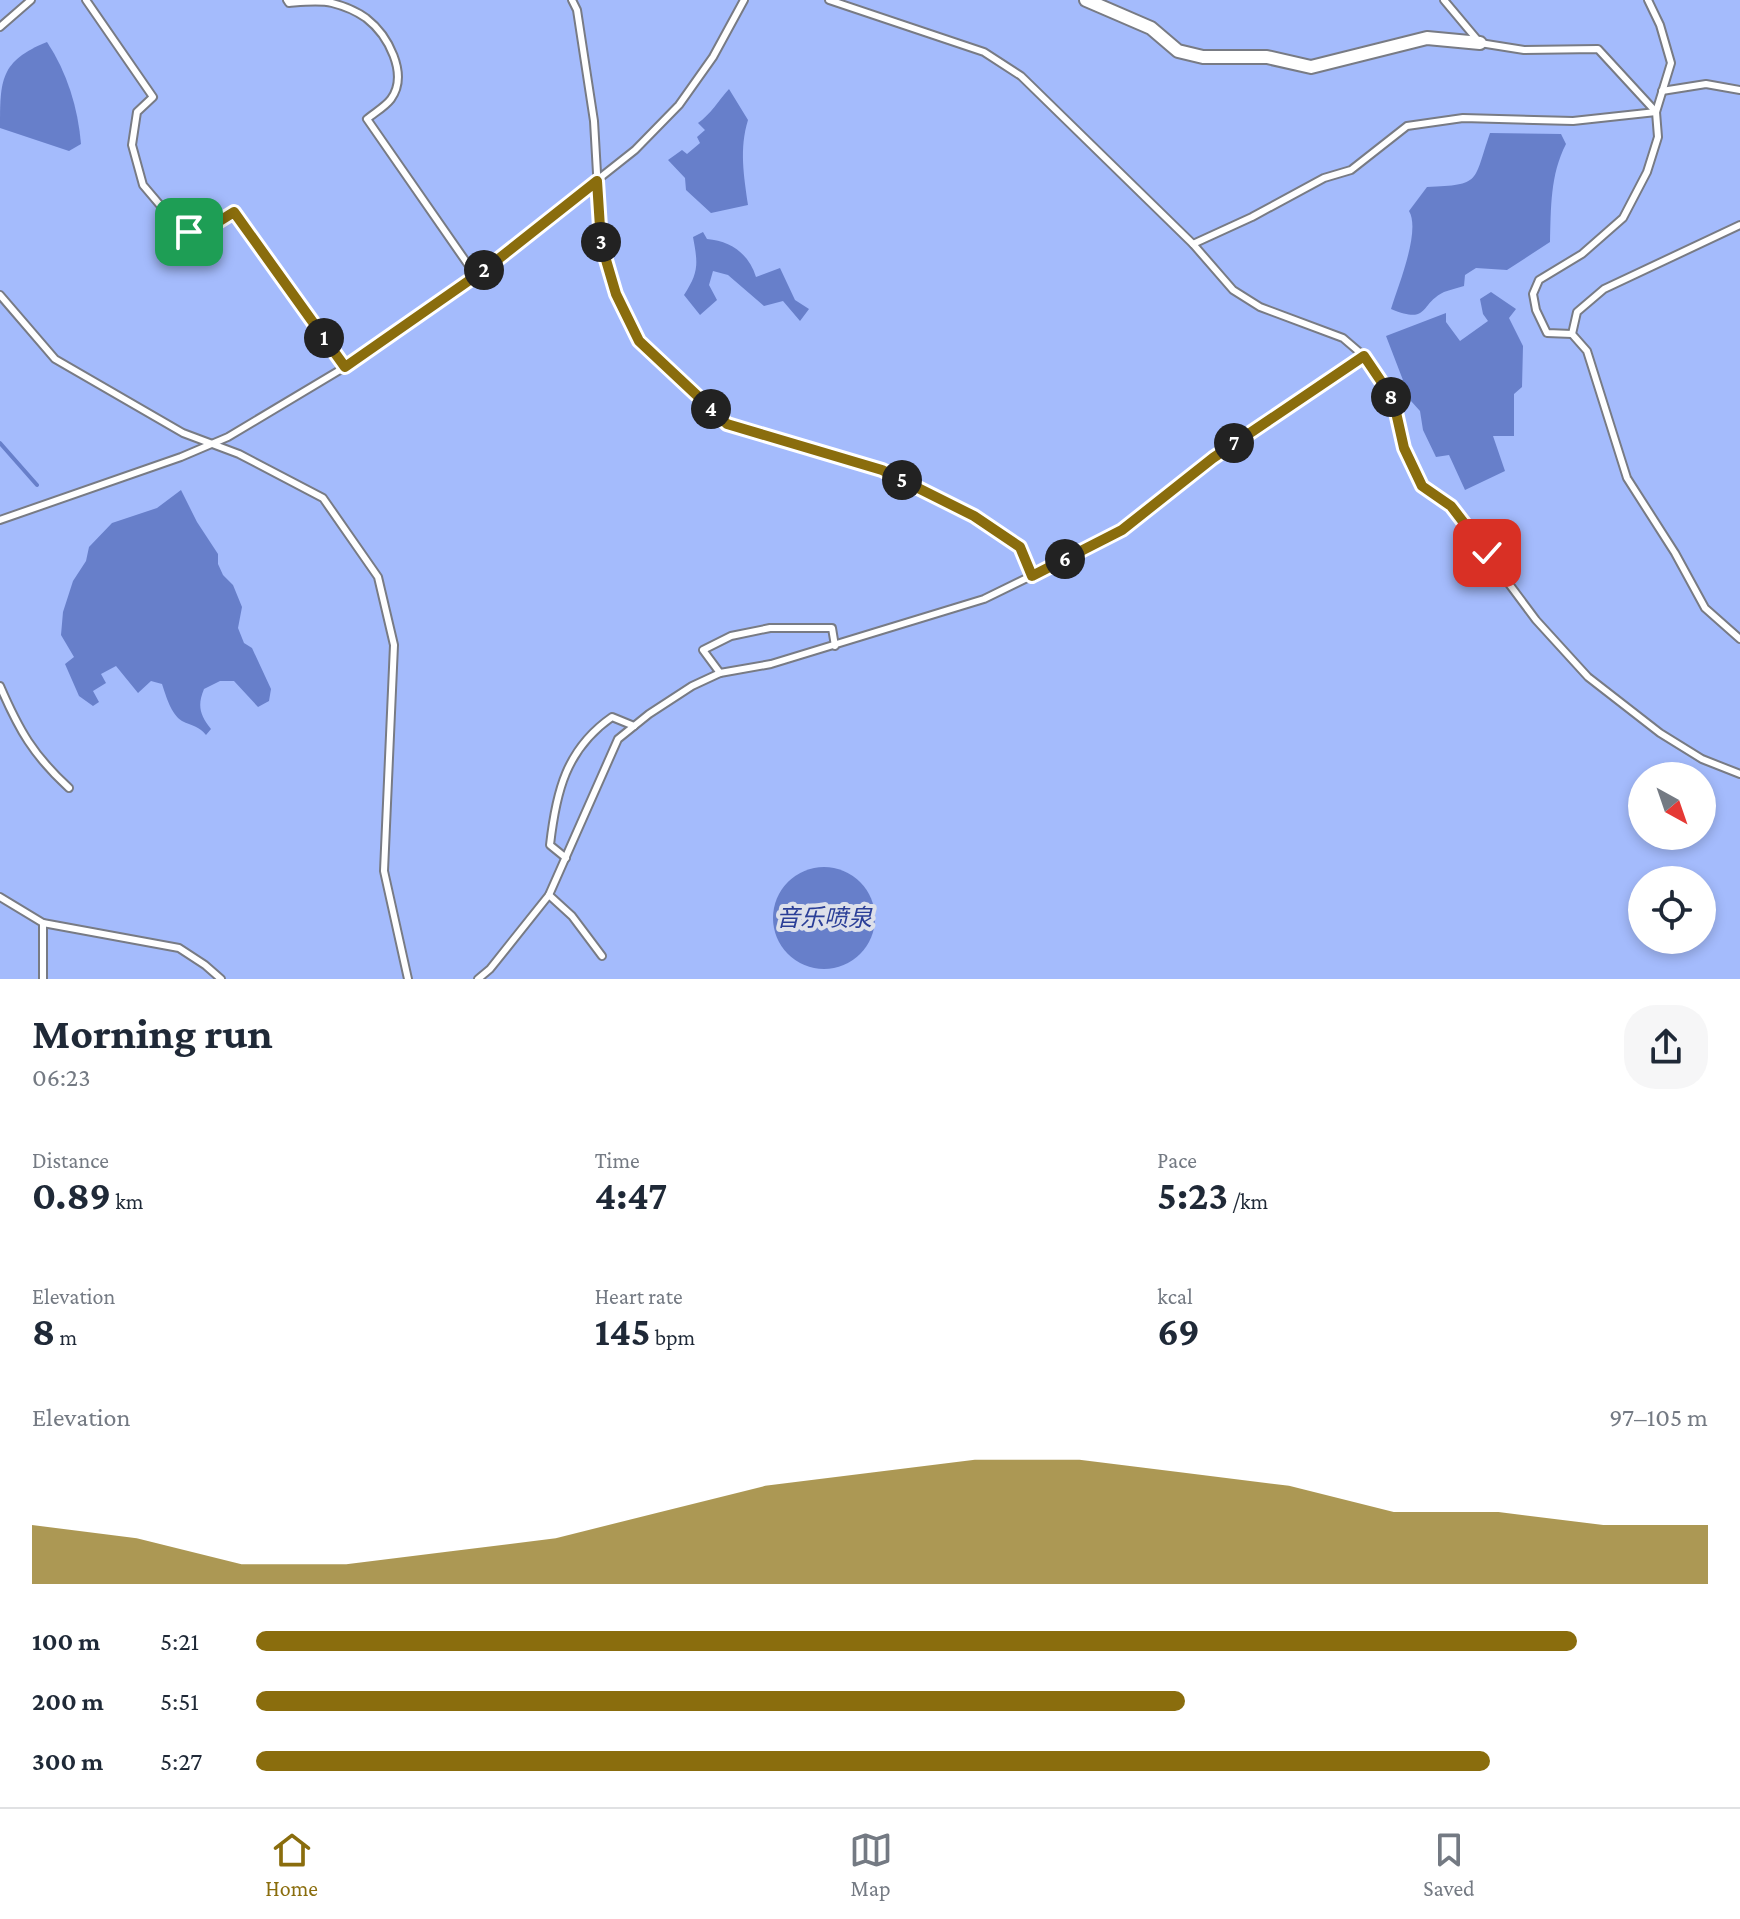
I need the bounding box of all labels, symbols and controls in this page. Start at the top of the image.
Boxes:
pin [155,198,223,266]
icon: arrive [167,210,211,254]
pin: 3 [581,222,621,262]
text: 3 [596,229,606,254]
pin: 2 [464,250,504,290]
text: 2 [478,257,490,282]
pin: 1 [304,318,344,358]
text: 1 [320,325,328,350]
pin: 8 [1371,377,1411,417]
text: 8 [1385,384,1397,409]
pin: 4 [691,389,731,429]
text: 4 [705,396,717,421]
pin: 7 [1214,423,1254,463]
text: 7 [1229,430,1239,455]
pin: 5 [882,460,922,500]
text: 5 [897,467,907,492]
pin [1453,519,1521,587]
icon: check [1465,531,1509,575]
pin: 6 [1045,539,1085,579]
text: 6 [1059,546,1071,571]
north arrow [1628,762,1716,850]
map controls [1628,762,1716,954]
button: locate [1628,866,1716,954]
water label: 音乐喷泉 [776,904,873,931]
button: share [1624,1005,1708,1089]
text: Morning run [32,1009,273,1057]
text: 06:23 [32,1063,91,1092]
text: Distance [32,1148,109,1173]
text: Time [595,1148,640,1173]
text: Pace [1157,1148,1197,1173]
text: 0.89 [32,1173,111,1218]
text: 4:47 [595,1173,667,1218]
text: 5:23 [1157,1173,1228,1218]
text: km [111,1189,143,1214]
text: /km [1228,1189,1268,1214]
text: Elevation [32,1284,115,1309]
text: Heart rate [595,1284,683,1309]
text: kcal [1157,1284,1193,1309]
text: 8 [32,1309,55,1354]
text: 145 [595,1309,651,1354]
text: 69 [1157,1309,1200,1354]
text: m [55,1325,77,1350]
text: bpm [651,1325,695,1350]
text: Elevation [32,1403,130,1432]
text: 97–105 m [1609,1403,1708,1432]
text: 100 m [32,1627,100,1656]
text: 5:21 [160,1627,199,1656]
text: 200 m [32,1687,104,1716]
text: 5:51 [160,1687,199,1716]
text: 300 m [32,1747,103,1776]
text: 5:27 [160,1747,202,1776]
tab: Home [265,1828,318,1901]
tab: Map [849,1828,893,1901]
tab: Saved [1423,1828,1475,1901]

